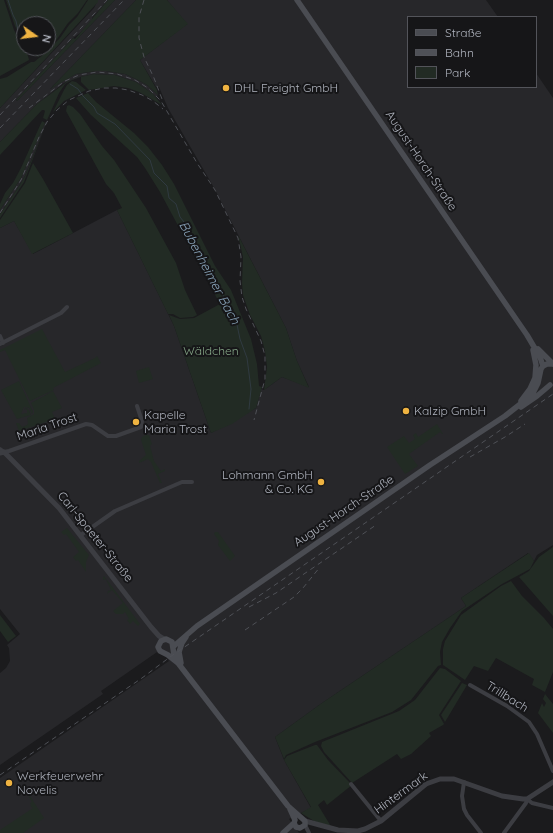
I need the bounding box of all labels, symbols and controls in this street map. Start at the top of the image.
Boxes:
north arrow [16,16,56,56]
legend [407,16,537,88]
text: Straße [445,25,482,40]
text: N [39,33,54,44]
text: Bahn [445,45,474,60]
text: Park [445,65,470,80]
place label: DHL Freight GmbH [234,81,338,95]
marker: DHL Freight GmbH [221,83,231,93]
street label: August-Horch-Straße [382,108,460,214]
water label: Bubenheimer Bach [175,219,243,327]
park label: Wäldchen [183,344,239,358]
place label: Kalzip GmbH [414,404,486,418]
marker: Kalzip GmbH [401,406,411,416]
place label: Kapelle Maria Trost [144,408,207,436]
street label: Maria Trost [15,410,79,444]
marker: Kapelle Maria Trost [131,417,141,427]
place label: Lohmann GmbH & Co. KG [222,468,313,496]
street label: August-Horch-Straße [291,472,397,550]
marker: Lohmann GmbH & Co. KG [316,477,326,487]
street label: Carl-Spaeter-Straße [54,489,136,585]
street label: Trillbach [483,678,531,716]
place label: Werkfeuerwehr Novelis [17,769,103,797]
street label: Hintermark [371,769,431,817]
marker: Werkfeuerwehr Novelis [4,778,14,788]

